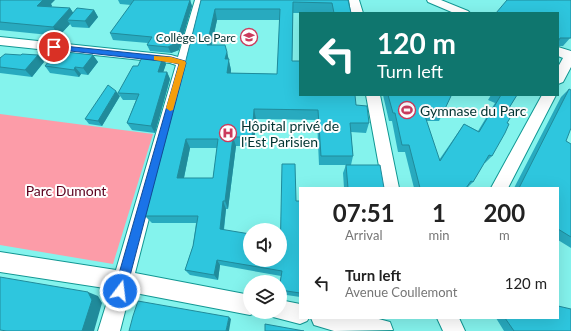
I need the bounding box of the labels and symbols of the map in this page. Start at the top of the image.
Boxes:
school or university icon: Collège Le Parc [239,27,259,47]
pin [37,30,71,64]
place label: Collège Le Parc [156,30,236,45]
sports icon: Gymnase du Parc [397,100,417,120]
place label: Gymnase du Parc [420,102,527,119]
place label: Hôpital privé de l'Est Parisien [241,117,339,150]
hospital icon: Hôpital privé de l'Est Parisien [218,123,238,143]
park label: Parc Dumont [26,182,106,199]
position arrow [99,270,141,312]

